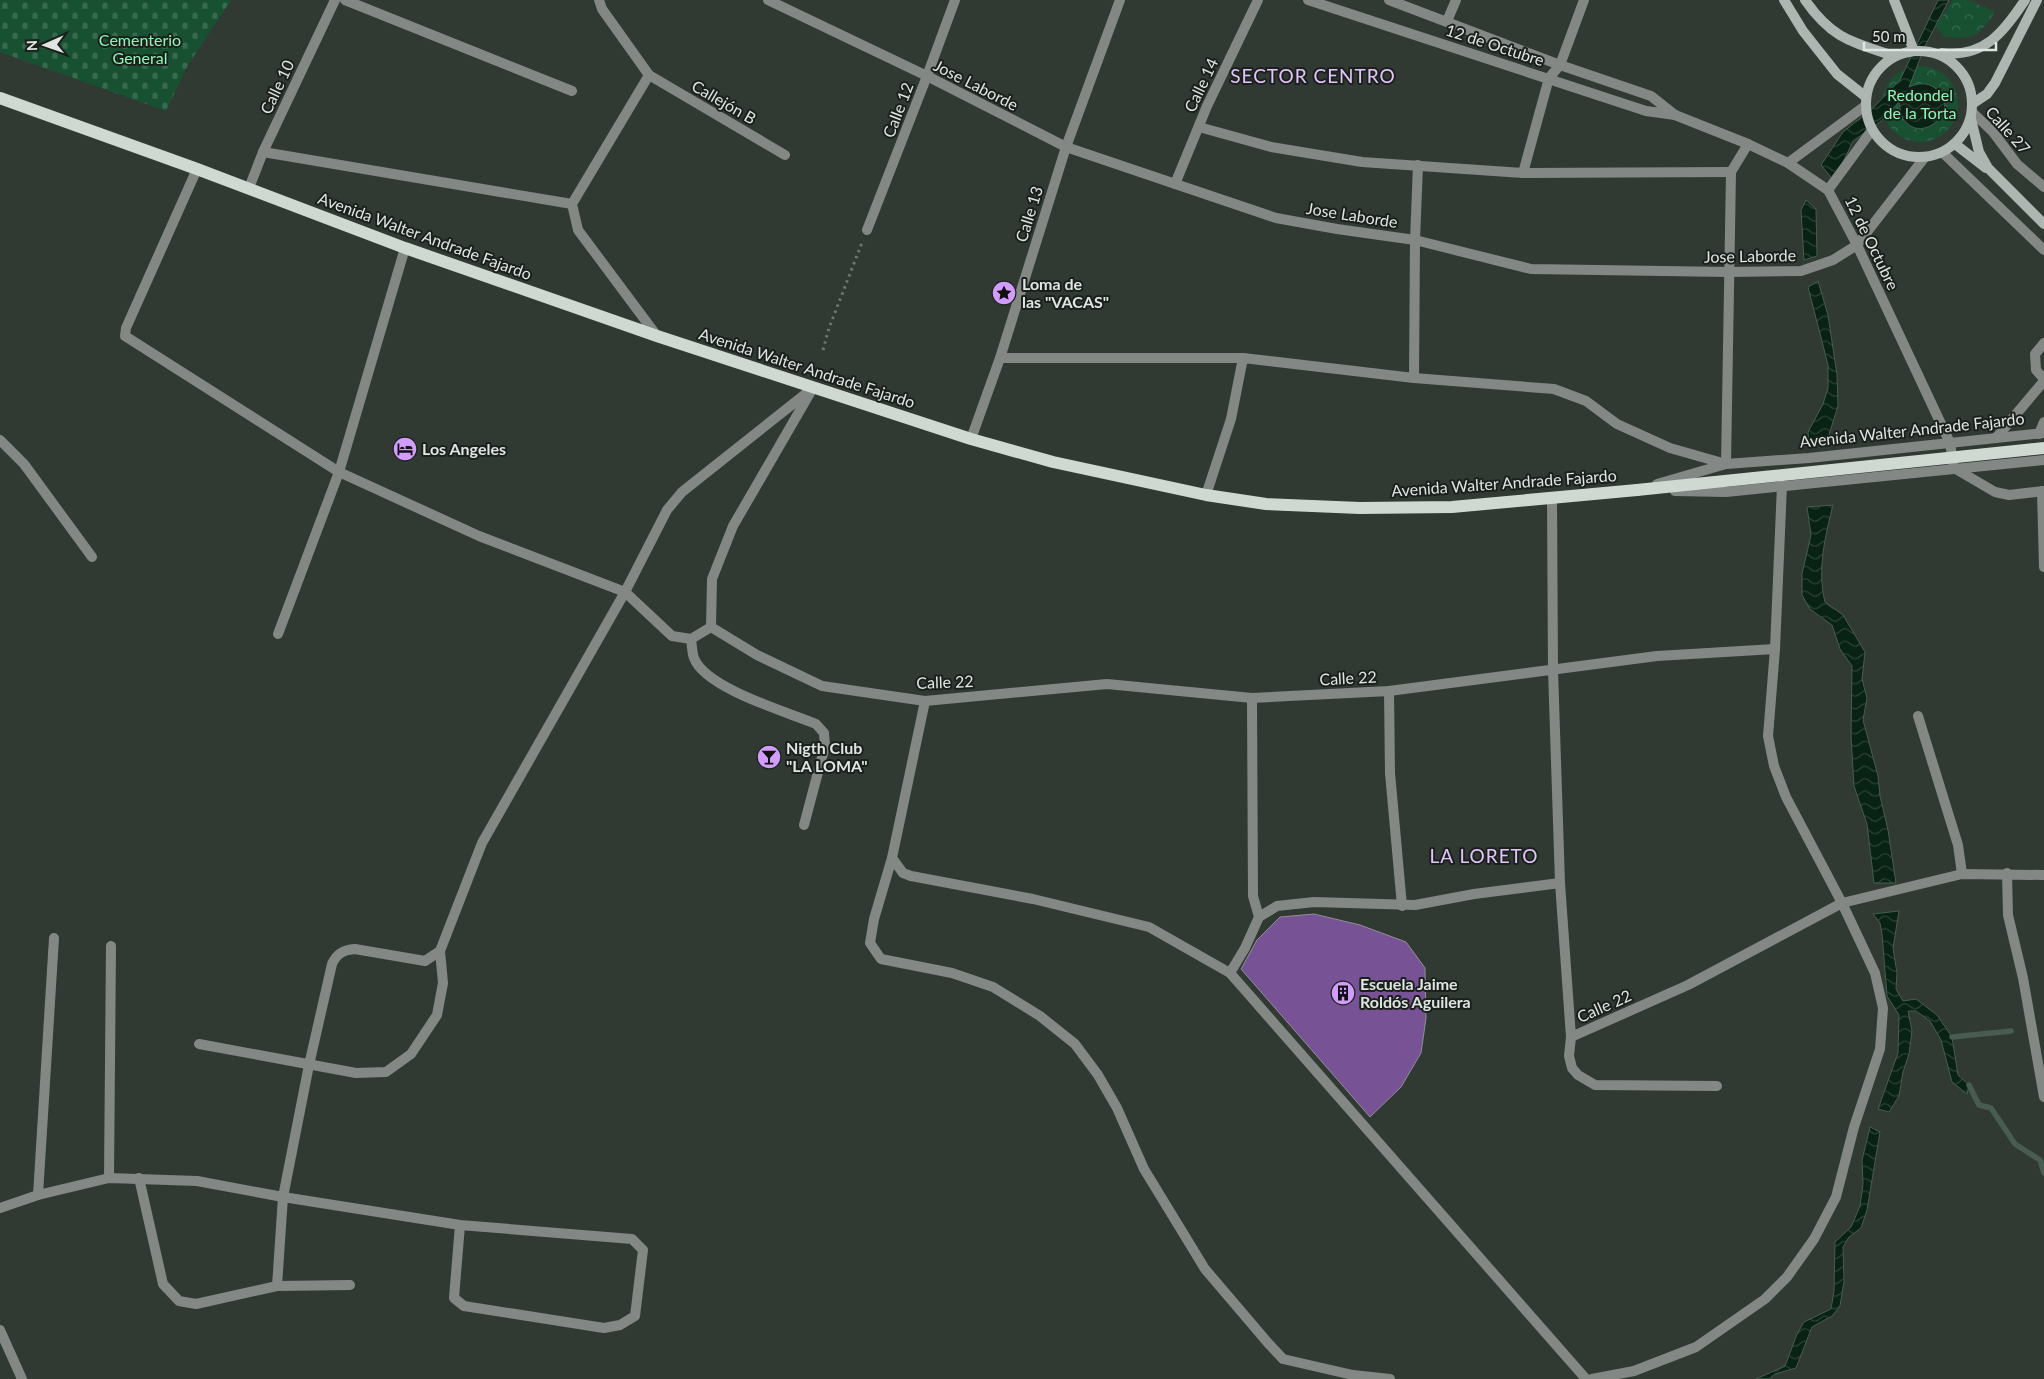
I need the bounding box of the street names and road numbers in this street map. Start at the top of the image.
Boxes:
street label: 12 de Octubre [1444,20,1547,69]
street label: Jose Laborde [931,55,1022,114]
street label: Calle 14 [1180,55,1221,115]
street label: Calle 10 [256,57,297,117]
street label: Callejón B [689,76,760,128]
street label: Calle 12 [878,80,917,140]
street label: Calle 27 [1982,102,2035,157]
street label: Calle 13 [1011,184,1046,244]
street label: Avenida Walter Andrade Fajardo [316,188,535,283]
street label: 12 de Octubre [1842,193,1903,293]
street label: Jose Laborde [1305,198,1399,231]
street label: Jose Laborde [1704,245,1796,266]
street label: Avenida Walter Andrade Fajardo [697,324,917,411]
street label: Avenida Walter Andrade Fajardo [1799,408,2025,451]
street label: Avenida Walter Andrade Fajardo [1391,465,1617,500]
street label: Calle 22 [1319,667,1377,688]
street label: Calle 22 [916,671,974,692]
street label: Calle 22 [1574,985,1634,1026]

